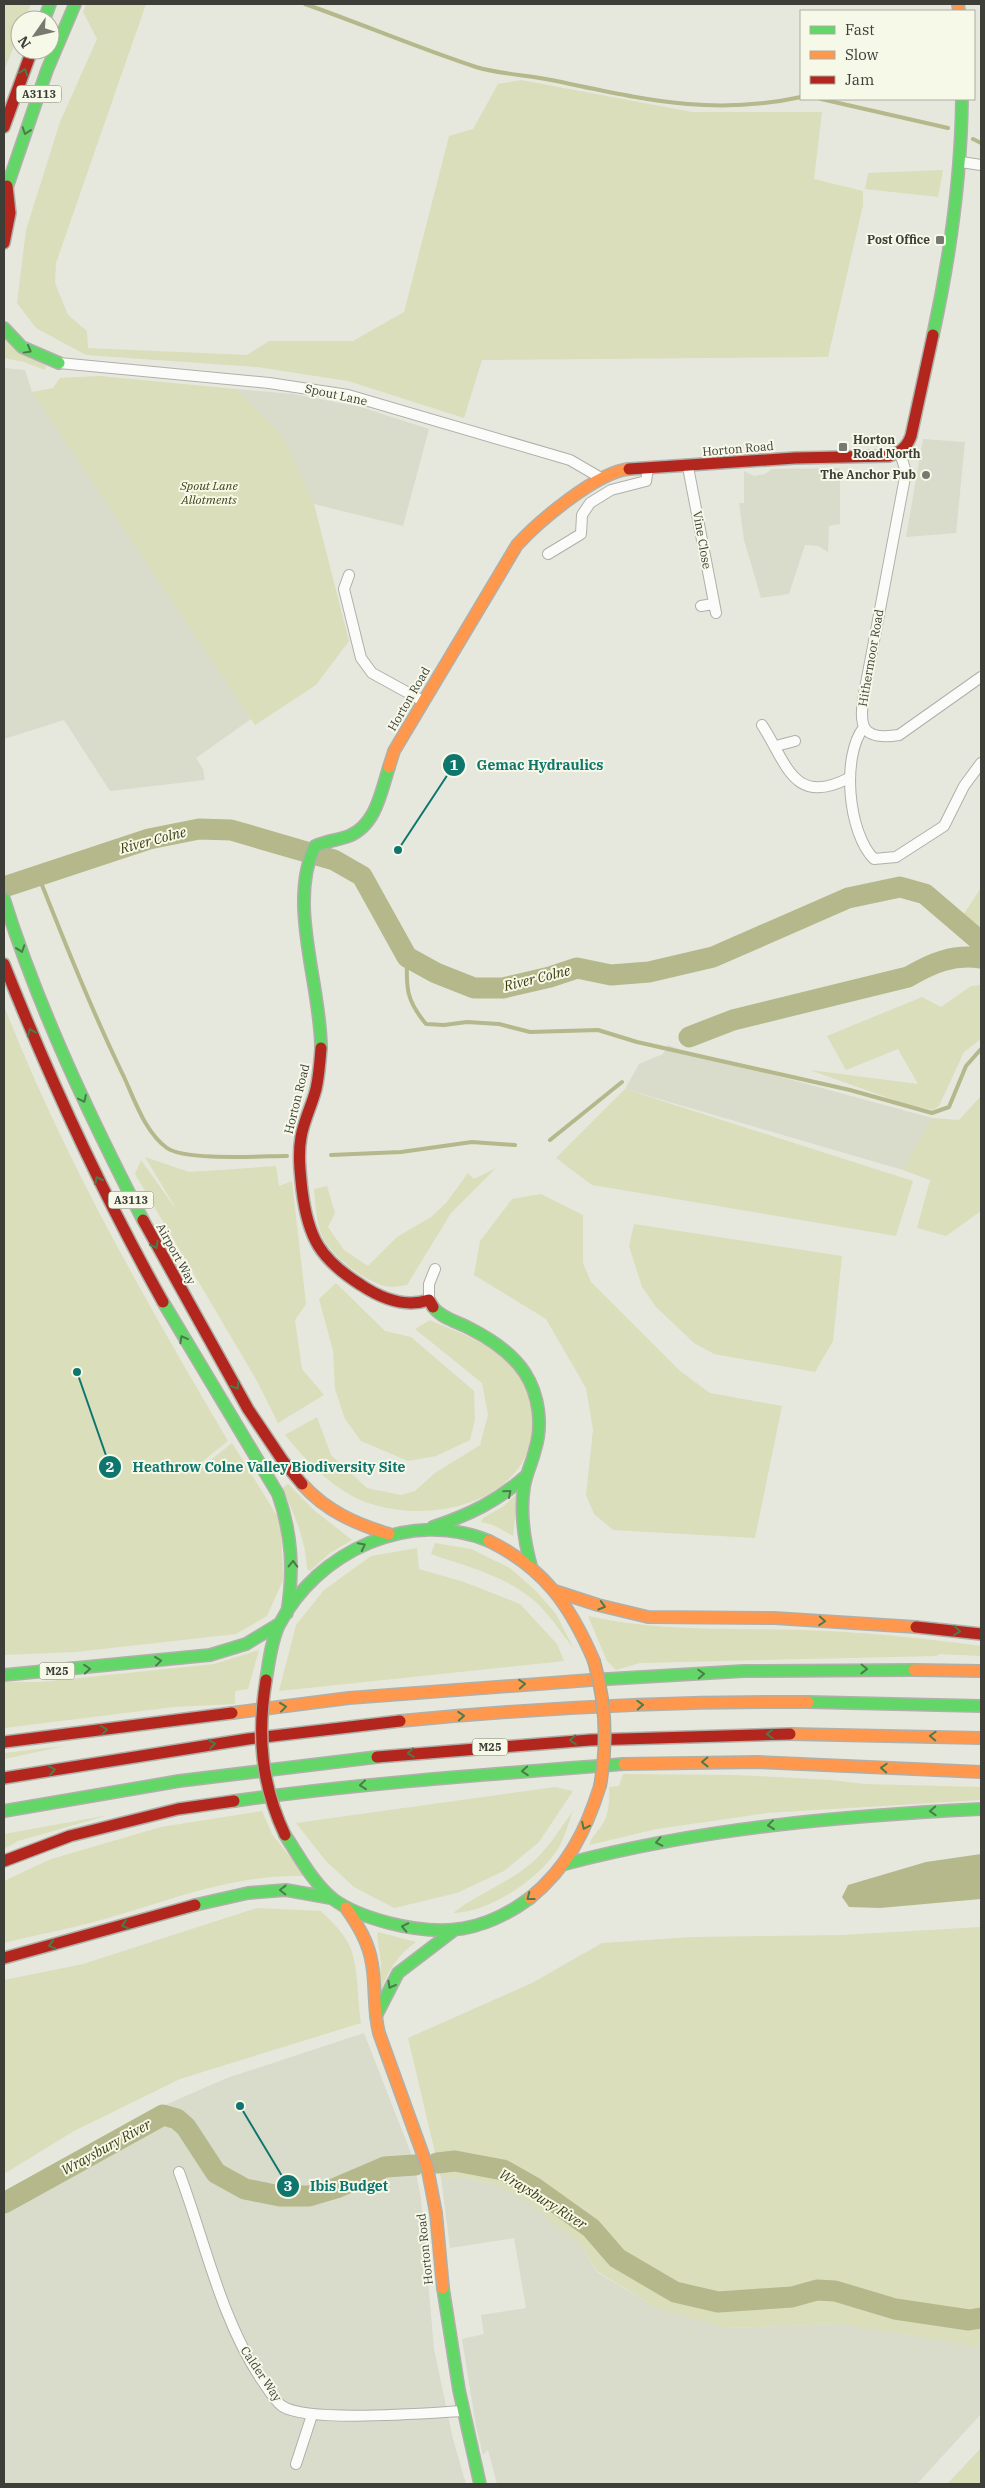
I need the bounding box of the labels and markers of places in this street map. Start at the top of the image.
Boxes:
place label: Post Office [867,232,930,247]
marker: Post Office [934,234,946,246]
place label: Horton Road North [853,432,921,461]
marker: Horton Road North [837,441,849,453]
place label: The Anchor Pub [820,467,916,482]
marker: The Anchor Pub [920,469,932,481]
callout: Gemac Hydraulics [442,750,614,779]
callout: Heathrow Colne Valley Biodiversity Site [97,1453,415,1482]
callout: Ibis Budget [275,2171,398,2200]

